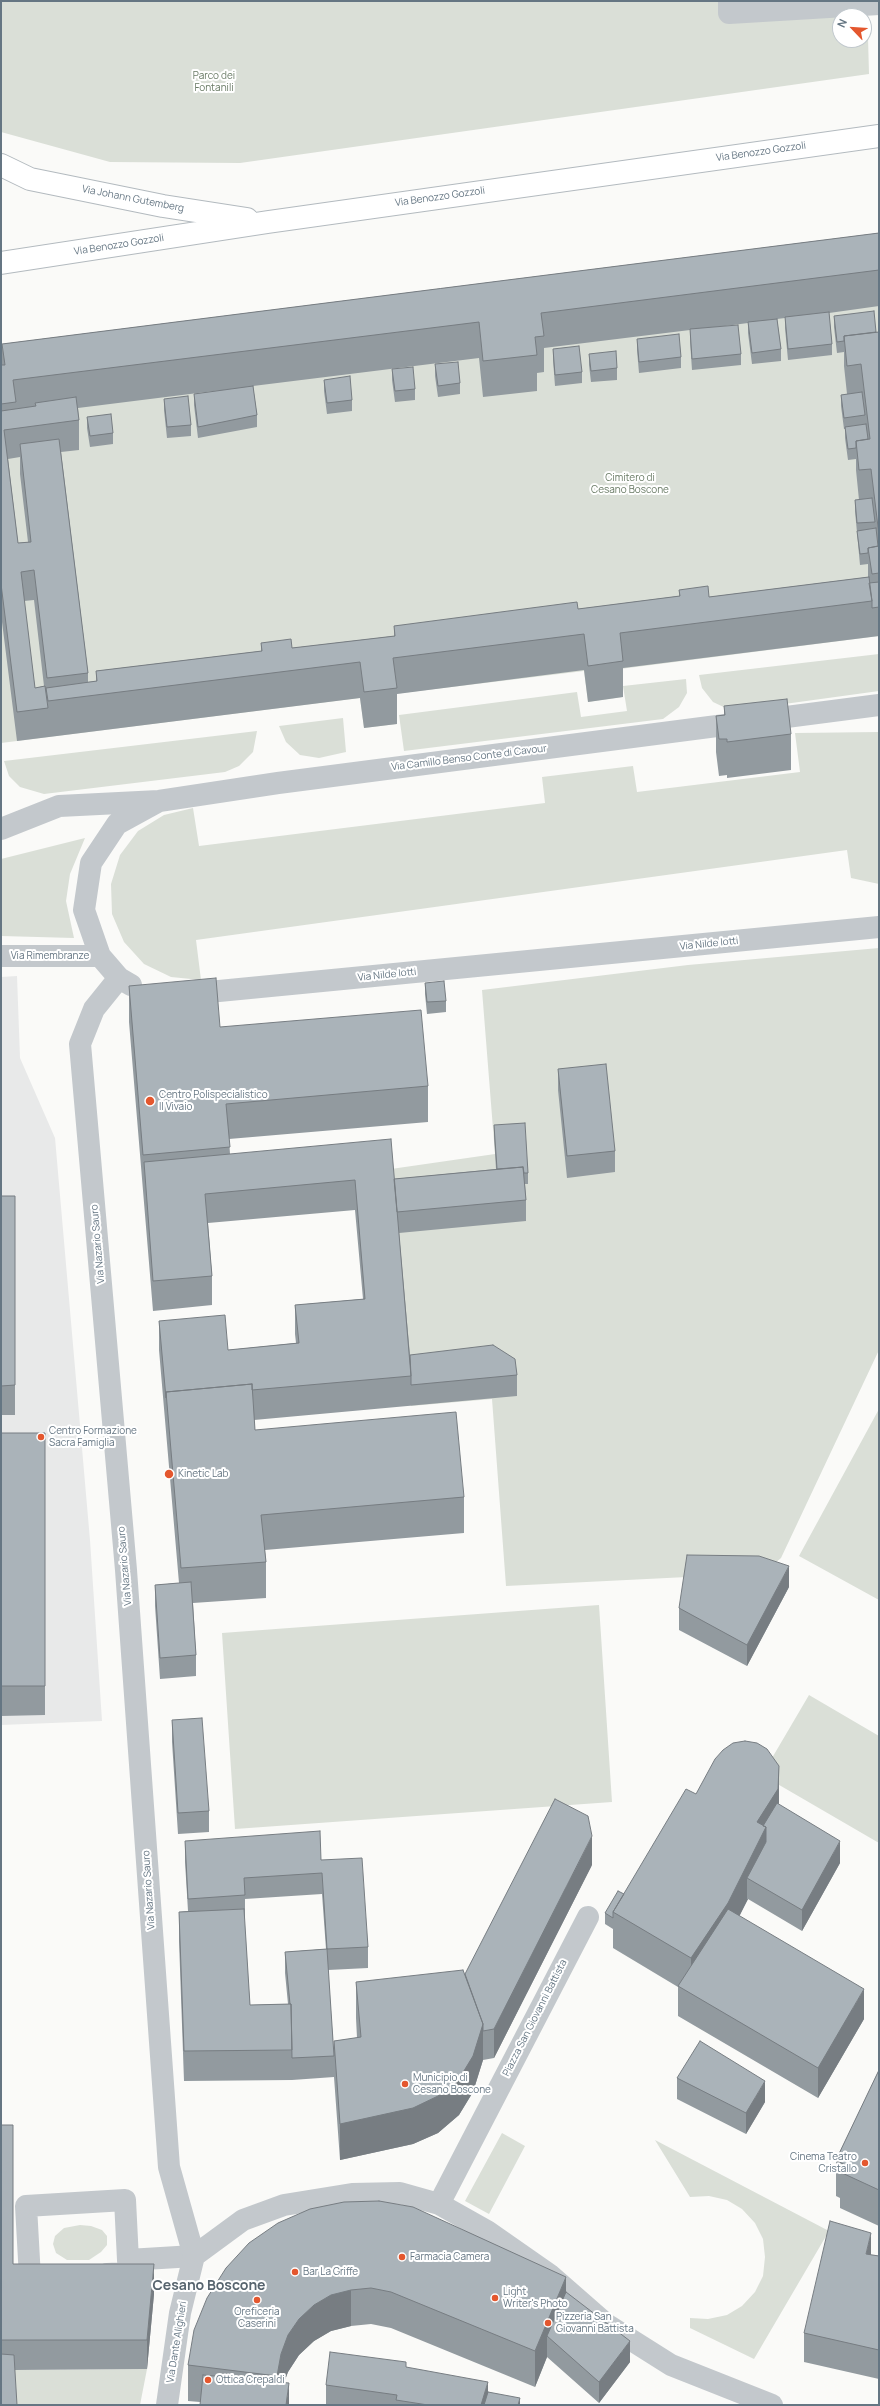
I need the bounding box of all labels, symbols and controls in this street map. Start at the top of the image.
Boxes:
north arrow [832,8,872,48]
text: N [833,16,850,30]
park label: Parco dei Fontanili [193,70,235,94]
street label: Via Benozzo Gozzoli [715,140,807,164]
street label: Via Johann Gutemberg [81,183,185,215]
street label: Via Benozzo Gozzoli [394,185,486,209]
street label: Via Benozzo Gozzoli [73,232,165,258]
park label: Cimitero di Cesano Boscone [591,472,669,496]
street label: Via Camillo Benso Conte di Cavour [391,743,547,773]
street label: Via Nilde Iotti [679,935,739,953]
street label: Via Rimembranze [11,950,89,962]
street label: Via Nilde Iotti [357,966,417,984]
place label: Centro Polispecialistico Il Vivaio [159,1089,268,1112]
marker: Centro Polispecialistico Il Vivaio [144,1095,156,1107]
street label: Via Nazario Sauro [89,1204,107,1284]
place label: Centro Formazione Sacra Famiglia [49,1425,137,1448]
marker: Centro Formazione Sacra Famiglia [36,1432,46,1442]
marker: Kinetic Lab [163,1468,175,1480]
place label: Kinetic Lab [178,1468,228,1480]
street label: Via Nazario Sauro [116,1526,134,1606]
street label: Via Nazario Sauro [140,1850,158,1930]
street label: Piazza San Giovanni Battista [500,1958,570,2078]
place label: Municipio di Cesano Boscone [413,2072,491,2096]
marker: Municipio di Cesano Boscone [400,2079,410,2089]
place label: Cinema Teatro Cristallo [790,2151,857,2174]
marker: Cinema Teatro Cristallo [860,2158,870,2168]
place label: Farmacia Camera [410,2251,489,2263]
marker: Farmacia Camera [397,2252,407,2262]
place label: Bar La Griffe [303,2266,358,2278]
marker: Bar La Griffe [290,2267,300,2277]
district label: Cesano Boscone [153,2278,265,2294]
place label: Light Writer's Photo [503,2286,568,2310]
marker: Light Writer's Photo [490,2293,500,2303]
marker: Oreficeria Caserini [252,2295,262,2305]
street label: Via Dante Alighieri [165,2300,189,2384]
place label: Oreficeria Caserini [234,2306,280,2330]
place label: Pizzeria San Giovanni Battista [556,2311,634,2334]
marker: Pizzeria San Giovanni Battista [543,2318,553,2328]
place label: Ottica Crepaldi [216,2374,284,2386]
marker: Ottica Crepaldi [203,2375,213,2385]

